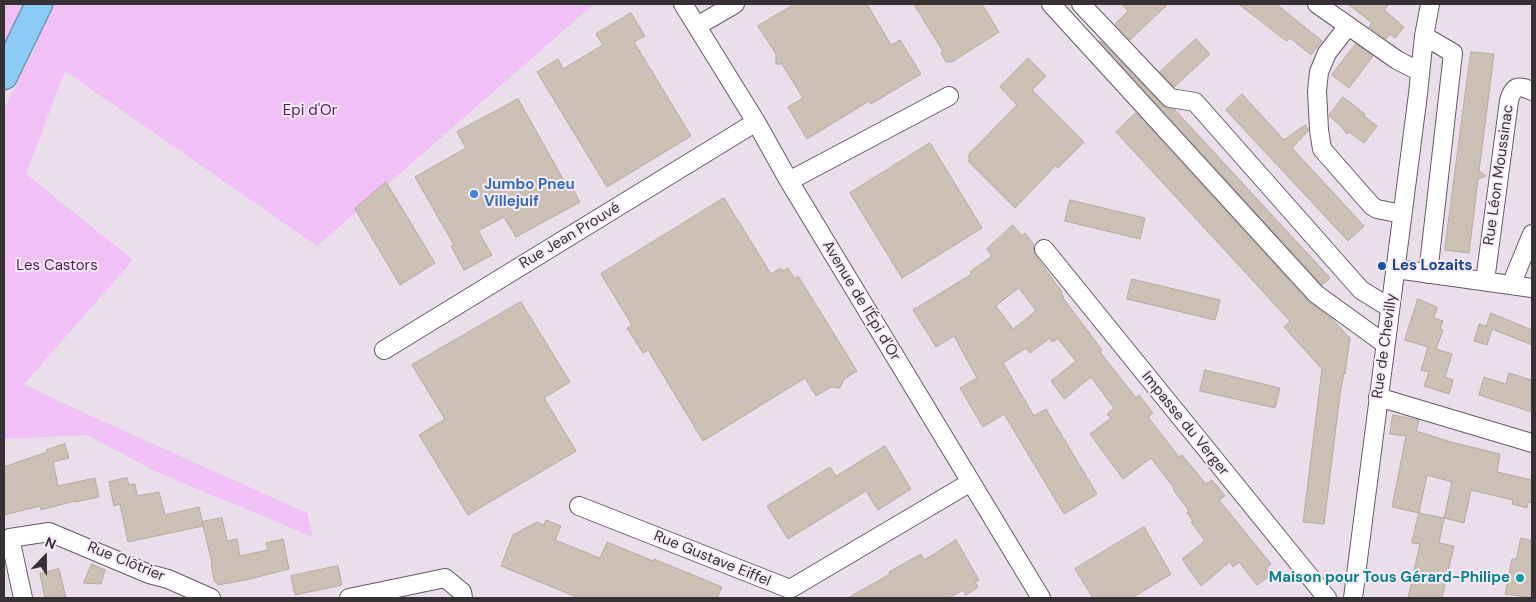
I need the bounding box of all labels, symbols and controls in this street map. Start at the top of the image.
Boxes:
park label: Epi d'Or [283,102,337,120]
street label: Rue Léon Moussinac [1480,104,1518,246]
place label: Jumbo Pneu Villejuif [484,176,575,211]
marker: Jumbo Pneu Villejuif [468,188,480,200]
street label: Rue Jean Prouvé [516,199,624,273]
street label: Avenue de l'Épi d'Or [818,238,904,364]
park label: Les Castors [16,257,98,275]
place label: Les Lozaits [1392,257,1472,275]
marker: Les Lozaits [1376,260,1388,272]
street label: Rue de Chevilly [1369,292,1401,400]
street label: Impasse du Verger [1137,368,1233,480]
street label: Rue Gustave Eiffel [651,527,773,591]
north arrow [20,532,70,582]
text: N [43,533,59,553]
street label: Rue Clôtrier [85,538,167,586]
place label: Maison pour Tous Gérard-Philipe [1269,569,1510,587]
marker: Maison pour Tous Gérard-Philipe [1514,572,1526,584]

